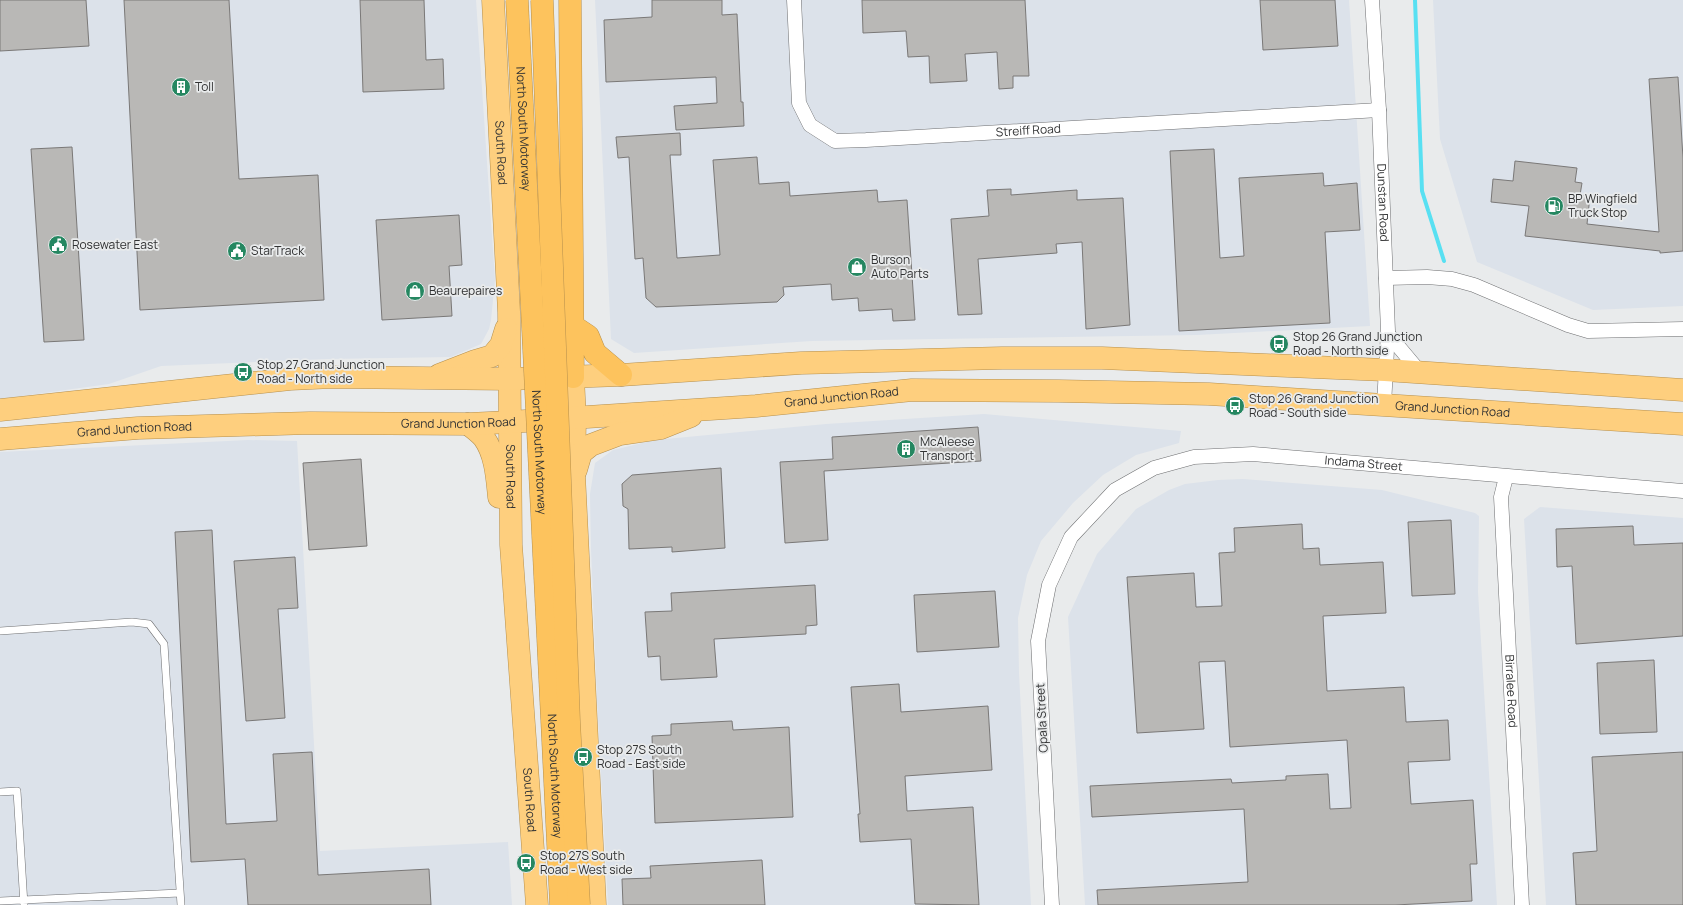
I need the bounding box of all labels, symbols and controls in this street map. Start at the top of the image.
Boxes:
street label: North South Motorway [512,66,535,192]
building icon: Toll [170,76,192,98]
place label: Toll [195,78,214,95]
street label: South Road [491,120,511,185]
street label: Streiff Road [995,120,1061,140]
street label: Dunstan Road [1373,163,1393,242]
place label: BP Wingfield Truck Stop [1568,190,1637,221]
fuel station icon: BP Wingfield Truck Stop [1543,195,1565,217]
public building icon: Rosewater East [47,234,69,256]
place label: Rosewater East [72,236,158,253]
public building icon: StarTrack [226,240,248,262]
place label: StarTrack [251,242,305,259]
place label: Burson Auto Parts [871,251,929,282]
shop icon: Burson Auto Parts [846,256,868,278]
shop icon: Beaurepaires [404,280,426,302]
place label: Beaurepaires [429,282,502,299]
place label: Stop 26 Grand Junction Road - North side [1293,328,1422,359]
bus stop icon: Stop 26 Grand Junction Road - North side [1268,333,1290,355]
place label: Stop 27 Grand Junction Road - North side [257,356,385,387]
bus stop icon: Stop 27 Grand Junction Road - North side [232,361,254,383]
street label: Grand Junction Road [783,382,900,411]
street label: North South Motorway [528,390,551,516]
place label: Stop 26 Grand Junction Road - South side [1249,390,1378,421]
bus stop icon: Stop 26 Grand Junction Road - South side [1224,395,1246,417]
street label: Grand Junction Road [1395,397,1511,421]
street label: Grand Junction Road [401,413,516,432]
street label: Grand Junction Road [77,417,192,441]
place label: McAleese Transport [920,433,974,464]
building icon: McAleese Transport [895,438,917,460]
street label: South Road [502,444,520,509]
street label: Indama Street [1324,451,1404,475]
street label: Birralee Road [1501,654,1522,728]
street label: Opala Street [1031,683,1052,753]
street label: North South Motorway [544,713,567,839]
place label: Stop 27S South Road - East side [597,741,686,772]
bus stop icon: Stop 27S South Road - East side [572,746,594,768]
street label: South Road [519,767,541,833]
place label: Stop 27S South Road - West side [540,847,633,878]
bus stop icon: Stop 27S South Road - West side [515,852,537,874]

